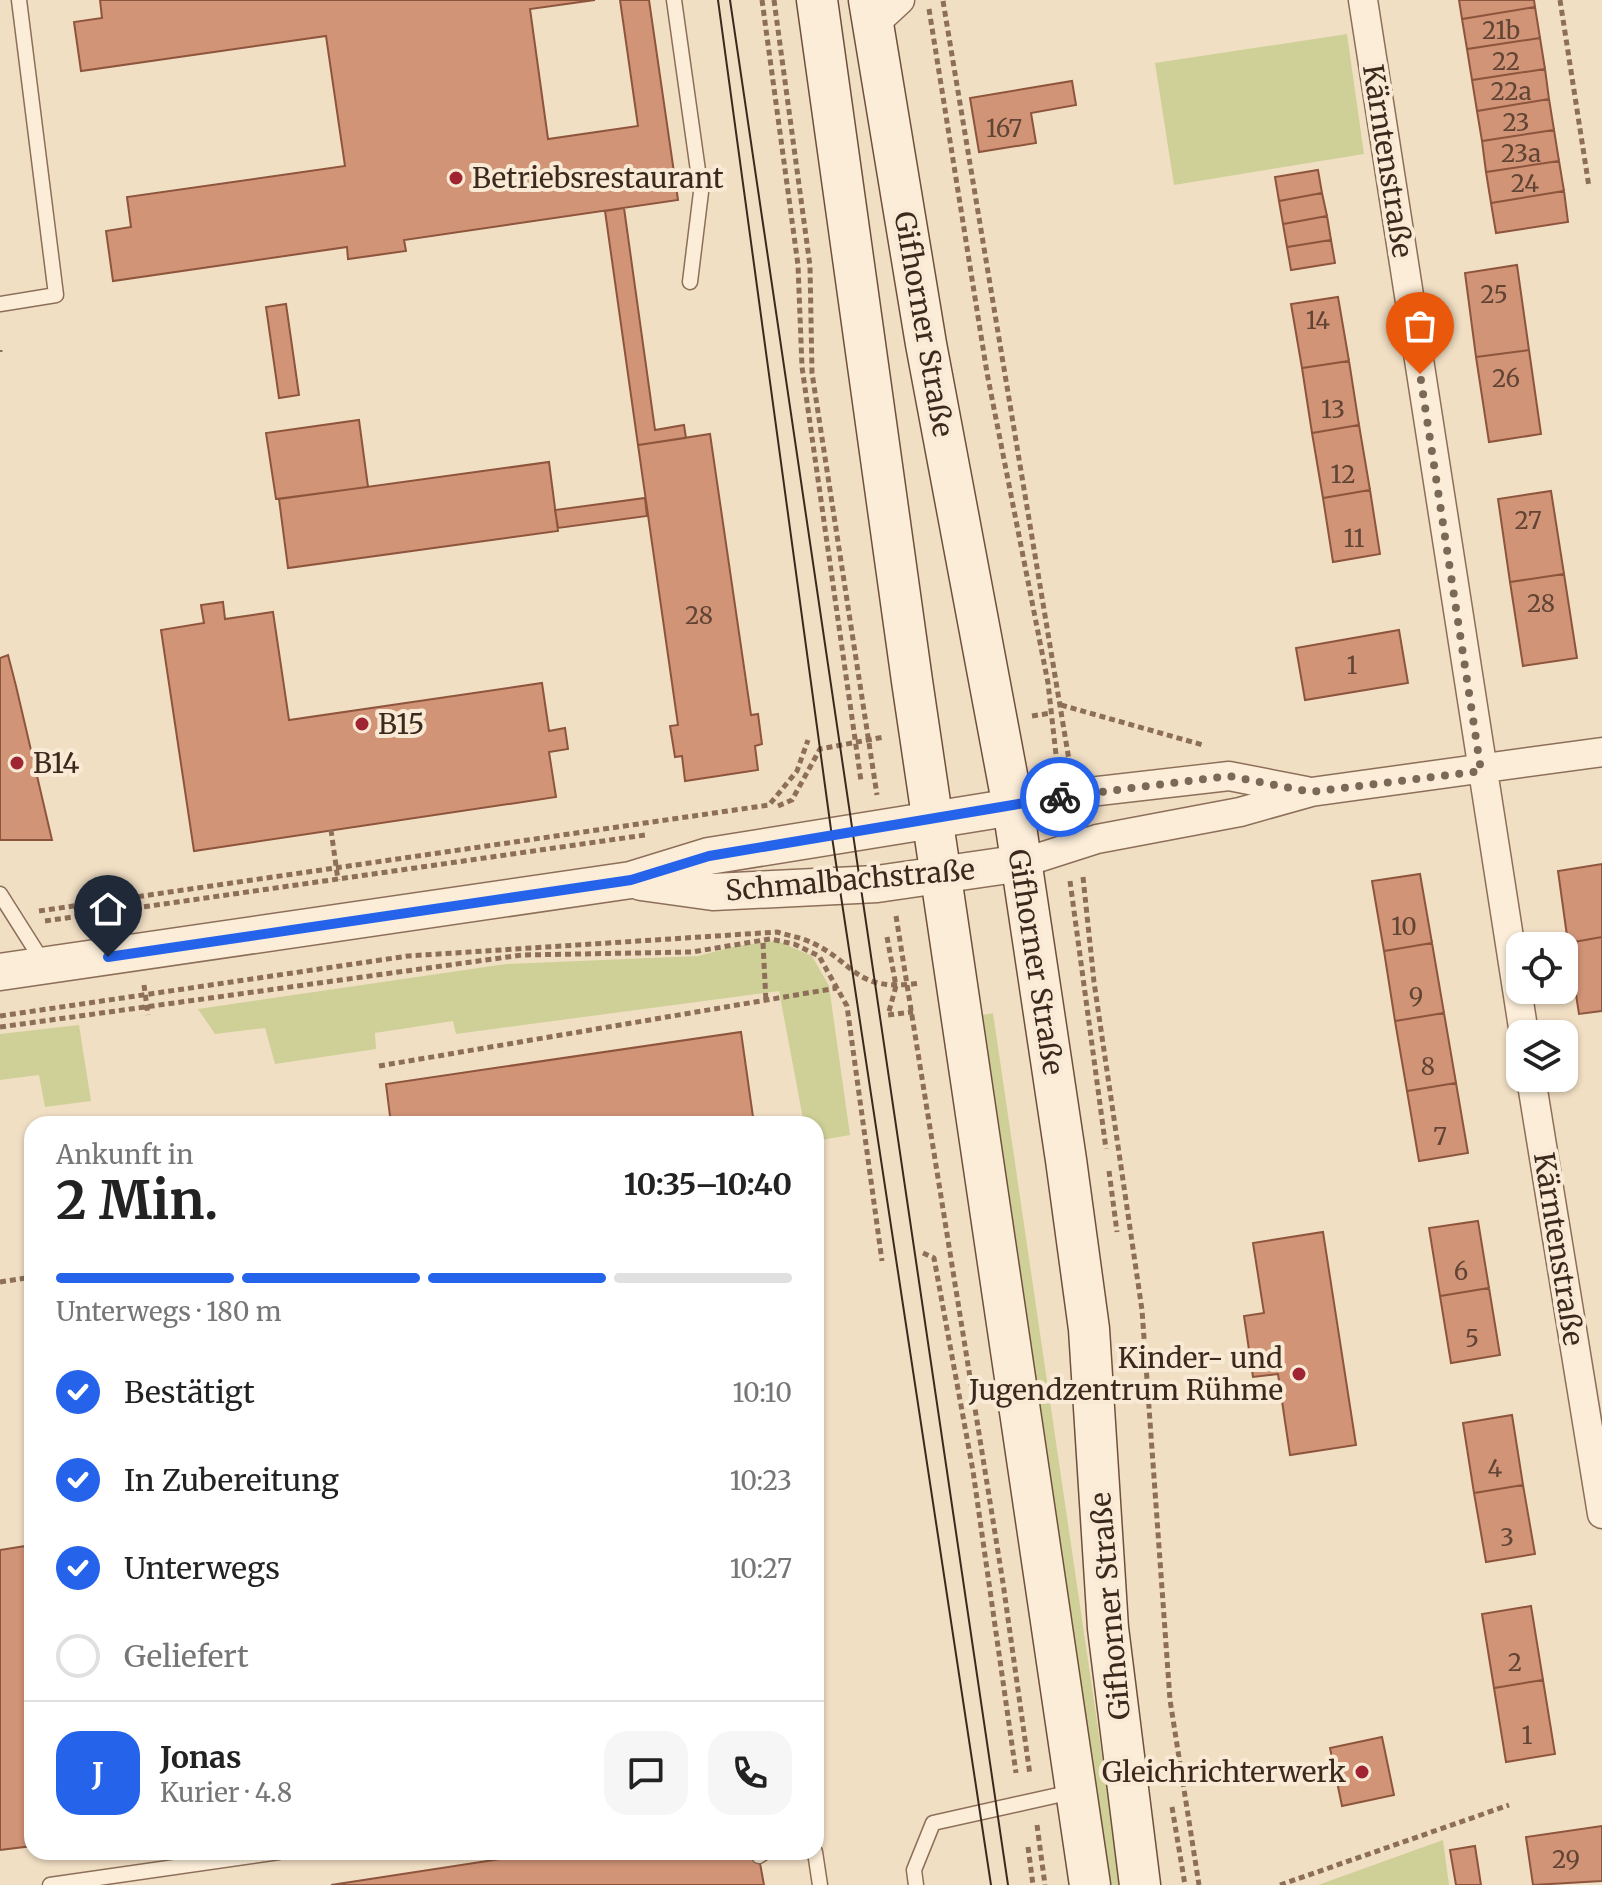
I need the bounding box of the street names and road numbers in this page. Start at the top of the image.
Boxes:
street label: Kärntenstraße [1355,62,1421,260]
street label: Gifhorner Straße [886,209,962,439]
street label: Gifhorner Straße [1000,847,1072,1077]
street label: Schmalbachstraße [724,851,976,909]
street label: Kärntenstraße [1526,1150,1592,1348]
street label: Gifhorner Straße [1082,1491,1138,1721]

